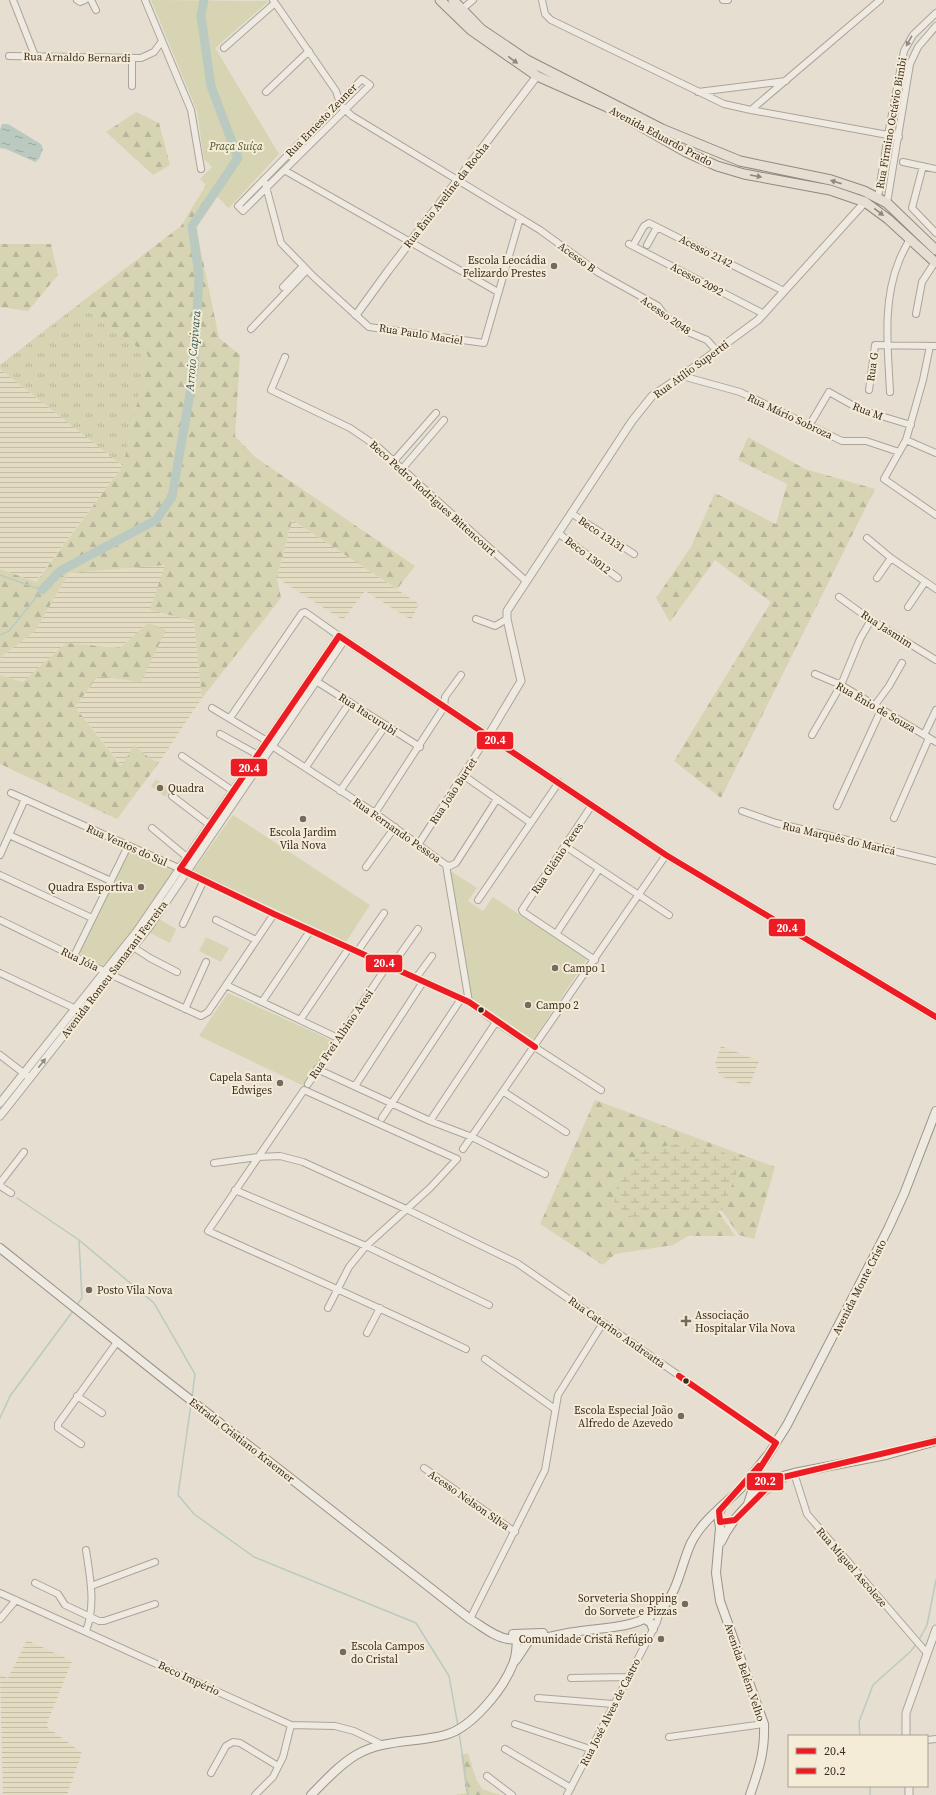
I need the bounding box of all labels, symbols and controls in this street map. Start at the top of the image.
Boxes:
one-way arrow [906,35,913,47]
street label: Rua Arnaldo Bernardi [23,49,131,66]
one-way arrow [508,56,519,64]
street label: Rua Firmino Octávio Bimbi [873,56,910,190]
street label: Rua Ernesto Zeuner [282,80,361,160]
street label: Avenida Eduardo Prado [607,103,715,170]
park label: Praça Suíça [208,139,263,154]
street label: Rua Ênio Aveline da Rocha [400,139,493,251]
one-way arrow [750,173,762,179]
one-way arrow [830,179,842,185]
one-way arrow [874,208,884,216]
street label: Acesso 2142 [676,232,736,272]
street label: Acesso B [555,239,599,276]
place label: Escola Leocádia Felizardo Prestes [463,253,546,281]
street label: Acesso 2092 [668,259,726,300]
marker: Escola Leocádia Felizardo Prestes [549,261,559,271]
street label: Acesso 2048 [638,293,694,338]
water label: Arroio Capivara [181,309,205,393]
street label: Rua Paulo Maciel [378,320,464,349]
street label: Rua Atílio Supertti [650,337,732,402]
street label: Rua G [863,351,882,383]
street label: Rua Mário Sobroza [745,390,835,443]
street label: Rua M [850,399,885,424]
street label: Beco Pedro Rodrigues Bittencourt [366,437,500,560]
street label: Beco 13131 [575,513,628,556]
street label: Beco 13012 [562,533,614,578]
street label: Rua Jasmim [858,607,916,652]
street label: Rua Ênio de Souza [833,678,919,737]
street label: Rua Itacurubi [335,690,400,739]
line badge: 20.4 [476,731,514,750]
text: 20.4 [484,733,506,748]
street label: Rua João Burtet [426,755,481,827]
line badge: 20.4 [230,758,268,777]
text: 20.4 [238,761,260,776]
place label: Quadra [168,781,205,796]
marker: Quadra [155,783,165,793]
street label: Rua Fernando Pessoa [350,794,444,867]
marker: Escola Jardim Vila Nova [298,814,308,824]
street label: Rua Marquês do Maricá [781,818,897,859]
street label: Rua Glênio Peres [528,819,587,897]
street label: Rua Ventos do Sul [84,821,170,870]
place label: Escola Jardim Vila Nova [269,825,337,853]
place label: Quadra Esportiva [48,880,133,895]
marker: Quadra Esportiva [136,882,146,892]
street label: Avenida Romeu Samarani Ferreira [58,897,171,1041]
line badge: 20.4 [768,918,806,937]
text: 20.4 [776,921,798,936]
street label: Rua Jóia [58,944,102,975]
line badge: 20.4 [365,954,403,973]
text: 20.4 [373,956,395,971]
place label: Campo 1 [563,961,606,976]
marker: Campo 1 [550,963,560,973]
street label: Rua Frei Albino Aresi [306,987,377,1082]
place label: Campo 2 [536,998,579,1013]
marker: Campo 2 [523,1000,533,1010]
unlabelled marker [476,1005,486,1015]
one-way arrow [38,1058,46,1069]
place label: Capela Santa Edwiges [209,1070,272,1098]
marker: Capela Santa Edwiges [275,1078,285,1088]
street label: Avenida Monte Cristo [829,1237,890,1337]
place label: Posto Vila Nova [97,1283,173,1298]
marker: Posto Vila Nova [84,1285,94,1295]
street label: Rua Catarino Andreatta [565,1293,669,1372]
place label: Associação Hospitalar Vila Nova [695,1308,796,1336]
marker: Associação Hospitalar Vila Nova [680,1315,692,1327]
unlabelled marker [681,1376,691,1386]
street label: Estrada Cristiano Kraemer [186,1394,298,1487]
place label: Escola Especial João Alfredo de Azevedo [574,1403,673,1431]
marker: Escola Especial João Alfredo de Azevedo [676,1411,686,1421]
street label: Acesso Nelson Silva [425,1467,513,1534]
line badge: 20.2 [746,1472,784,1491]
text: 20.2 [754,1474,776,1489]
street label: Rua Miguel Ascoleze [813,1524,891,1611]
place label: Sorveteria Shopping do Sorvete e Pizzas [578,1591,677,1619]
marker: Sorveteria Shopping do Sorvete e Pizzas [680,1599,690,1609]
street label: Avenida Belém Velho [721,1621,768,1723]
place label: Comunidade Cristã Refúgio [519,1632,653,1647]
marker: Comunidade Cristã Refúgio [656,1634,666,1644]
place label: Escola Campos do Cristal [351,1639,425,1667]
marker: Escola Campos do Cristal [338,1647,348,1657]
street label: Rua José Alves de Castro [577,1656,644,1769]
street label: Beco Império [156,1658,222,1699]
legend [788,1735,928,1787]
text: 20.4 [824,1743,846,1759]
text: 20.2 [824,1763,846,1779]

